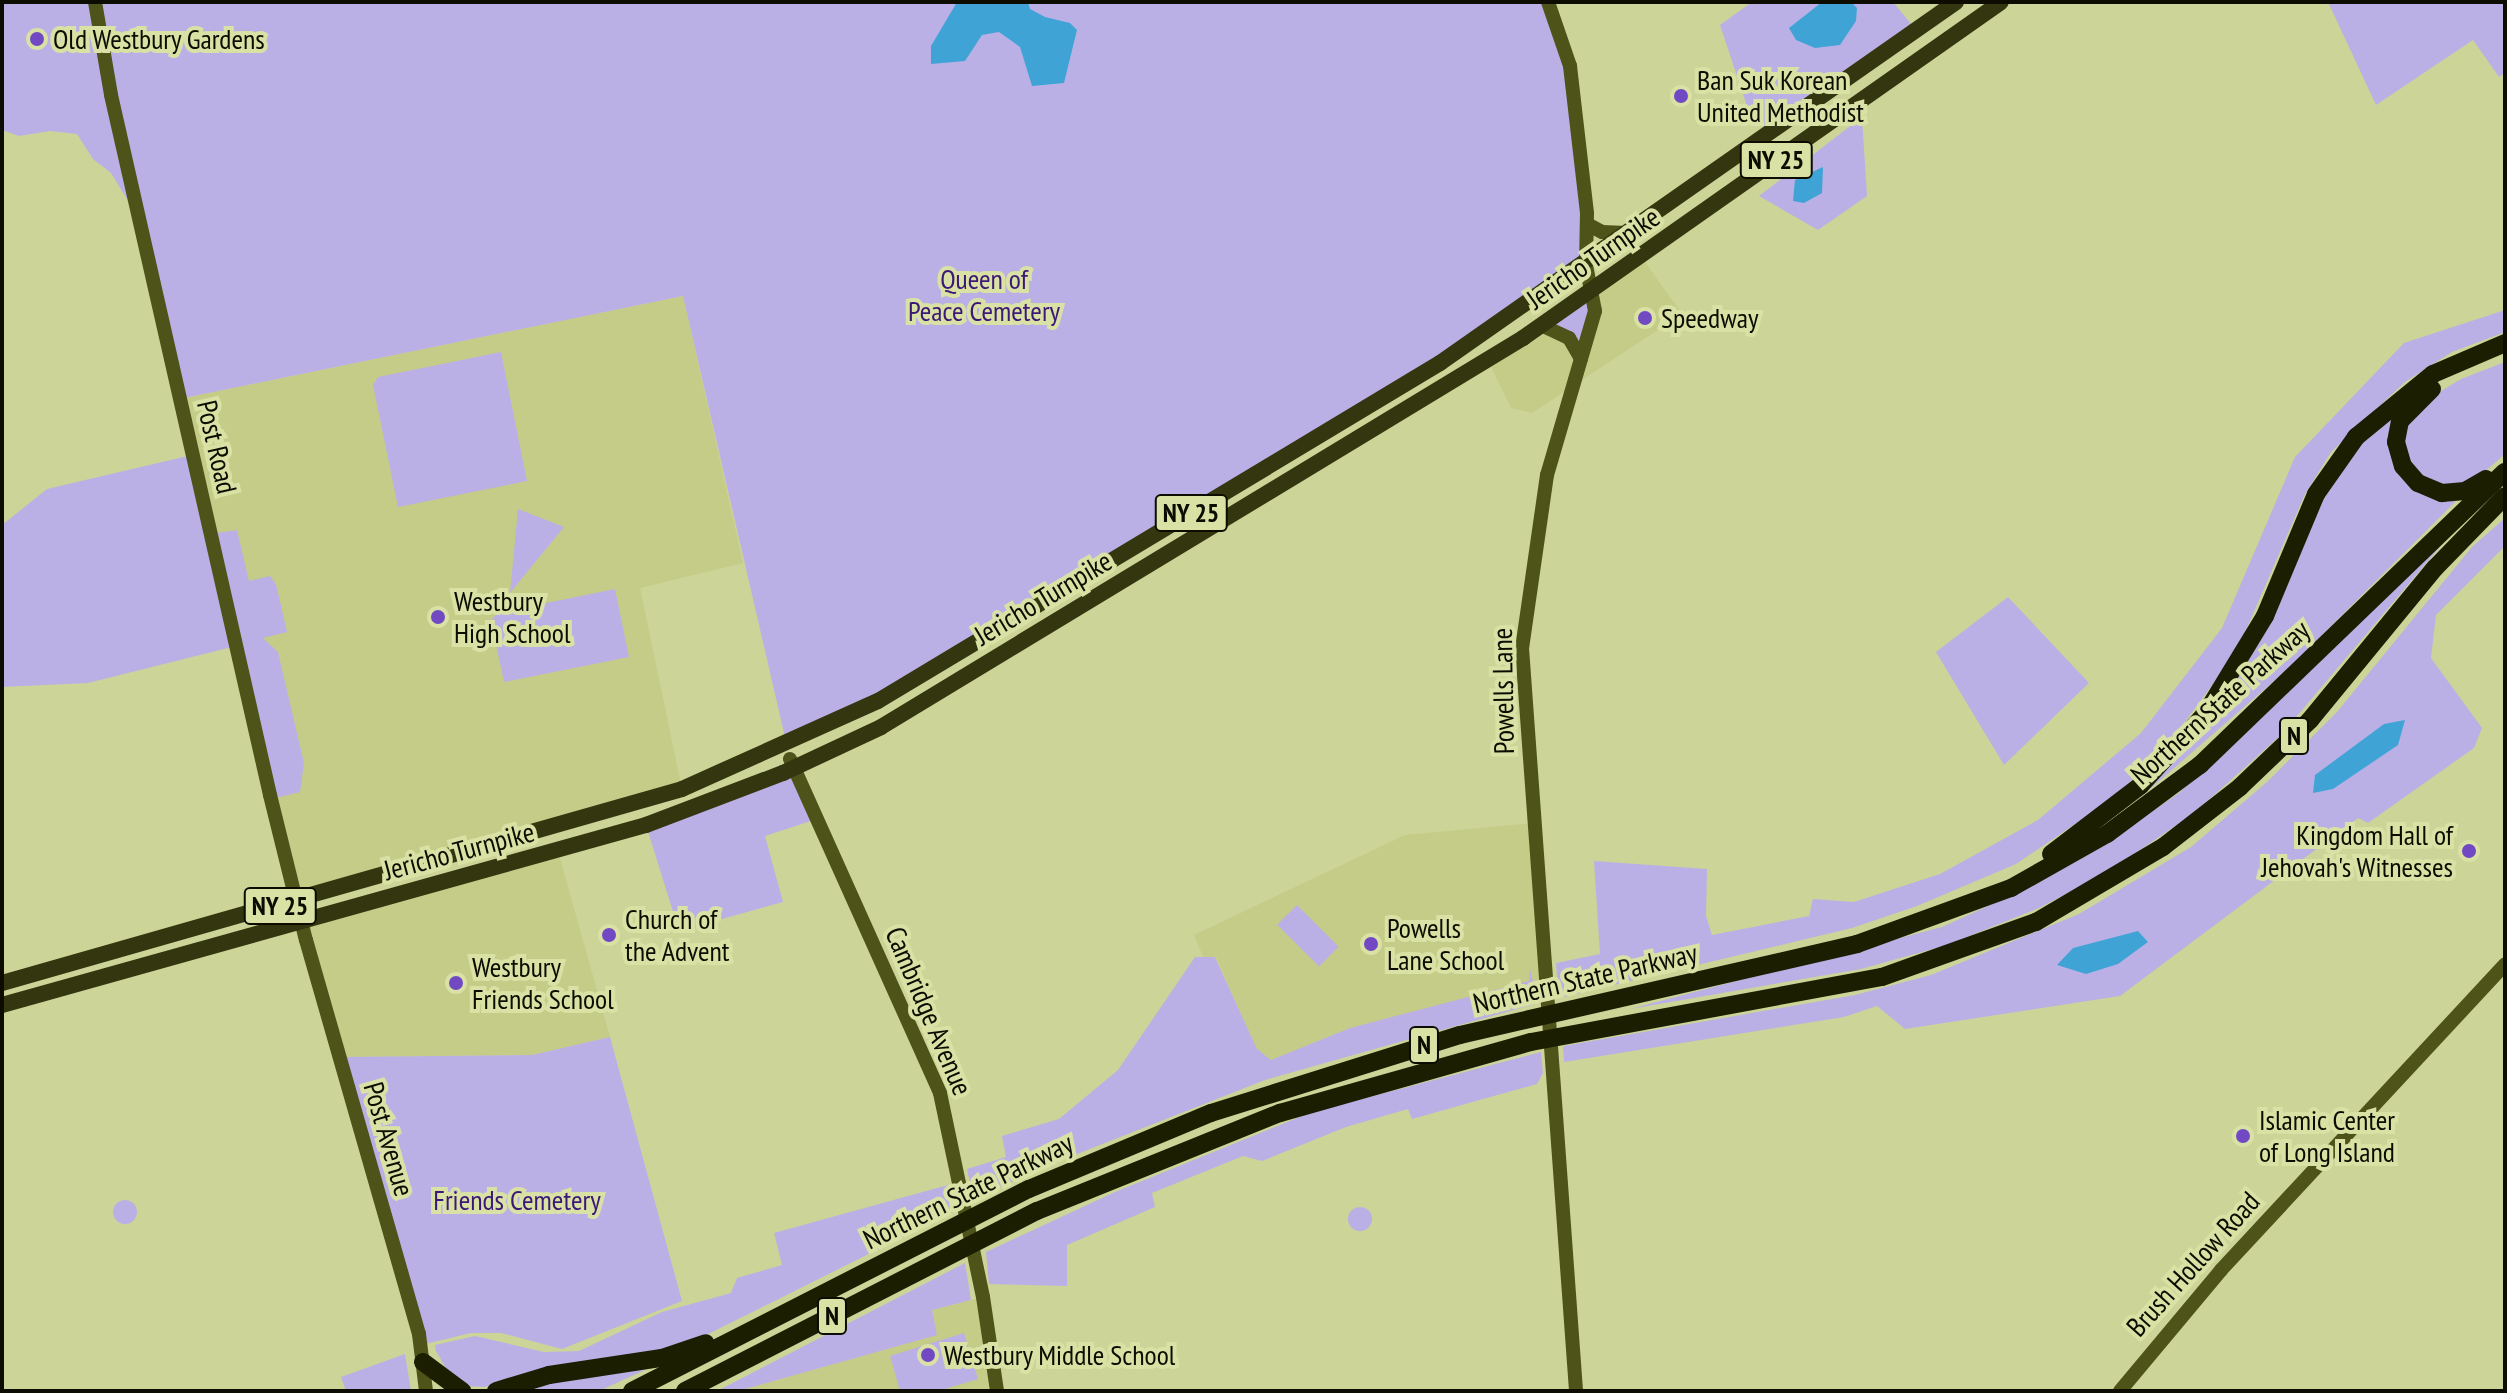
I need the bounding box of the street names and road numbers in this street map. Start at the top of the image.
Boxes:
road number: NY 25 [1738,138,1814,182]
street label: Jericho Turnpike [1520,200,1666,316]
street label: Post Road [190,397,244,497]
road number: NY 25 [1153,491,1229,535]
street label: Jericho Turnpike [968,544,1118,652]
street label: Northern State Parkway [2124,613,2316,791]
street label: Powells Lane [1485,628,1521,754]
road number: N [2278,714,2310,758]
street label: Jericho Turnpike [380,815,538,887]
road number: NY 25 [242,884,318,928]
street label: Cambridge Avenue [878,921,980,1101]
street label: Northern State Parkway [1470,936,1700,1020]
road number: N [1408,1023,1440,1067]
street label: Post Avenue [357,1078,421,1200]
street label: Northern State Parkway [858,1126,1078,1256]
street label: Brush Hollow Road [2119,1185,2267,1343]
road number: N [816,1294,848,1338]

